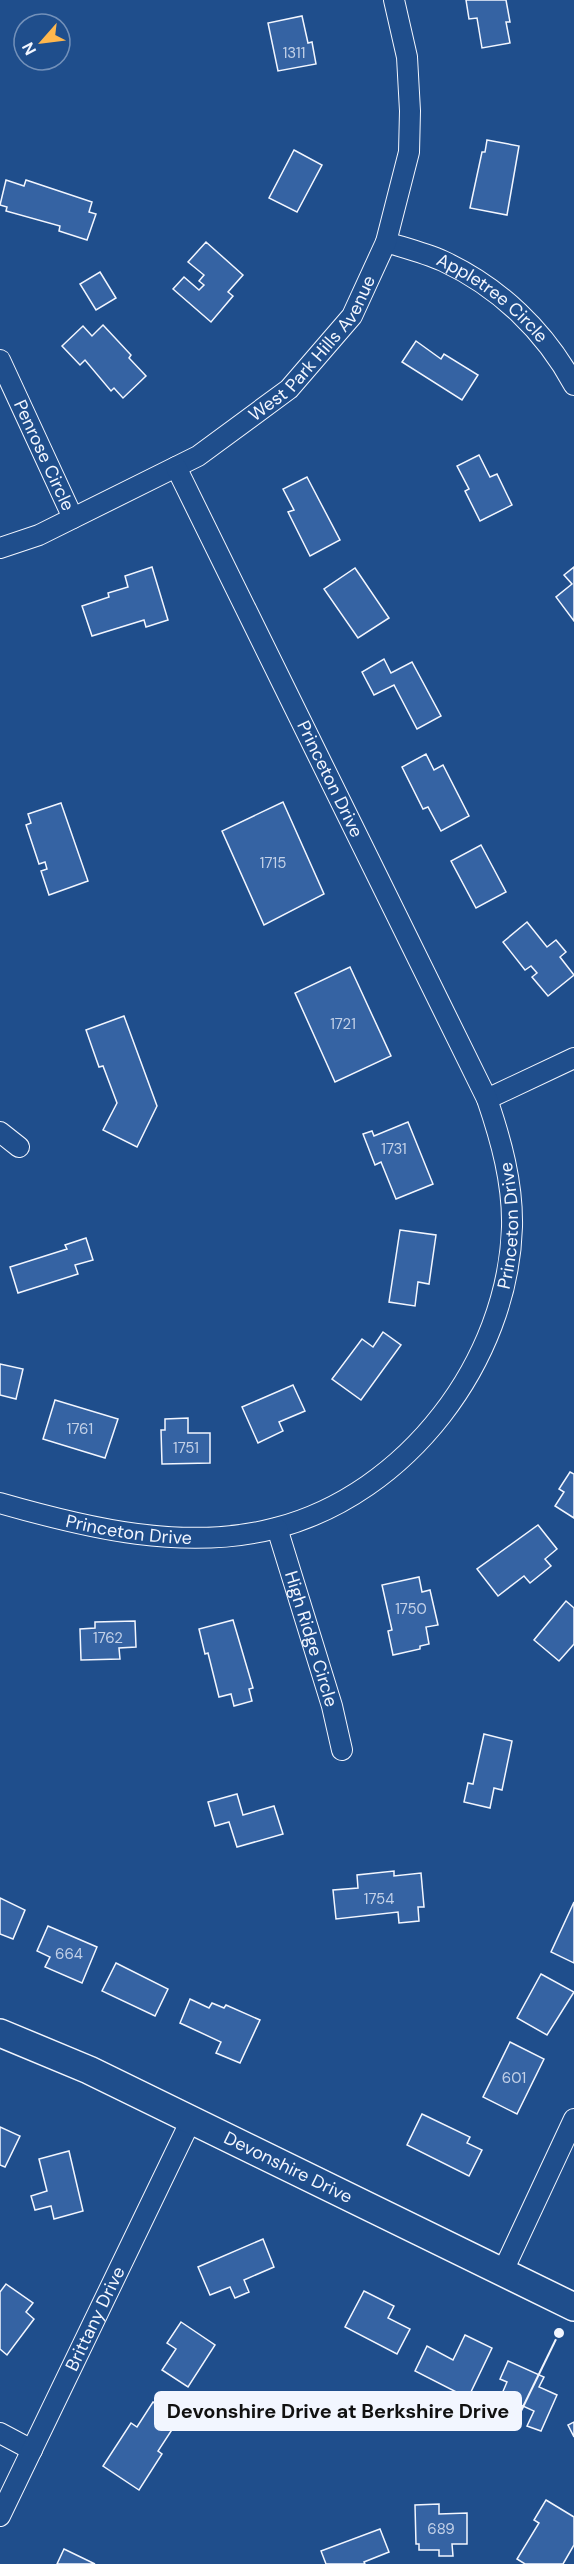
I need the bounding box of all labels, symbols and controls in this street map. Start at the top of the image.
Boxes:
north arrow [12,12,72,72]
text: N [17,39,41,59]
house number: 1311 [283,43,305,63]
street label: Appletree Circle [433,248,553,348]
street label: West Park Hills Avenue [244,271,381,427]
street label: Penrose Circle [8,396,80,515]
street label: Princeton Drive [291,717,369,841]
house number: 1715 [260,853,286,873]
house number: 1721 [330,1014,356,1034]
house number: 1731 [381,1139,407,1159]
street label: Princeton Drive [492,1160,524,1291]
house number: 1761 [67,1419,93,1439]
house number: 1751 [173,1438,199,1458]
street label: Princeton Drive [63,1509,192,1550]
street label: High Ridge Circle [279,1568,344,1710]
house number: 1750 [395,1599,427,1619]
house number: 1762 [93,1628,123,1648]
house number: 1754 [364,1889,394,1909]
house number: 664 [55,1944,83,1964]
house number: 601 [502,2068,526,2088]
street label: Devonshire Drive [220,2126,356,2209]
street label: Brittany Drive [60,2262,131,2375]
callout: Devonshire Drive at Berkshire Drive [155,2392,521,2430]
text: Devonshire Drive at Berkshire Drive [167,2398,509,2424]
house number: 689 [427,2519,455,2539]

